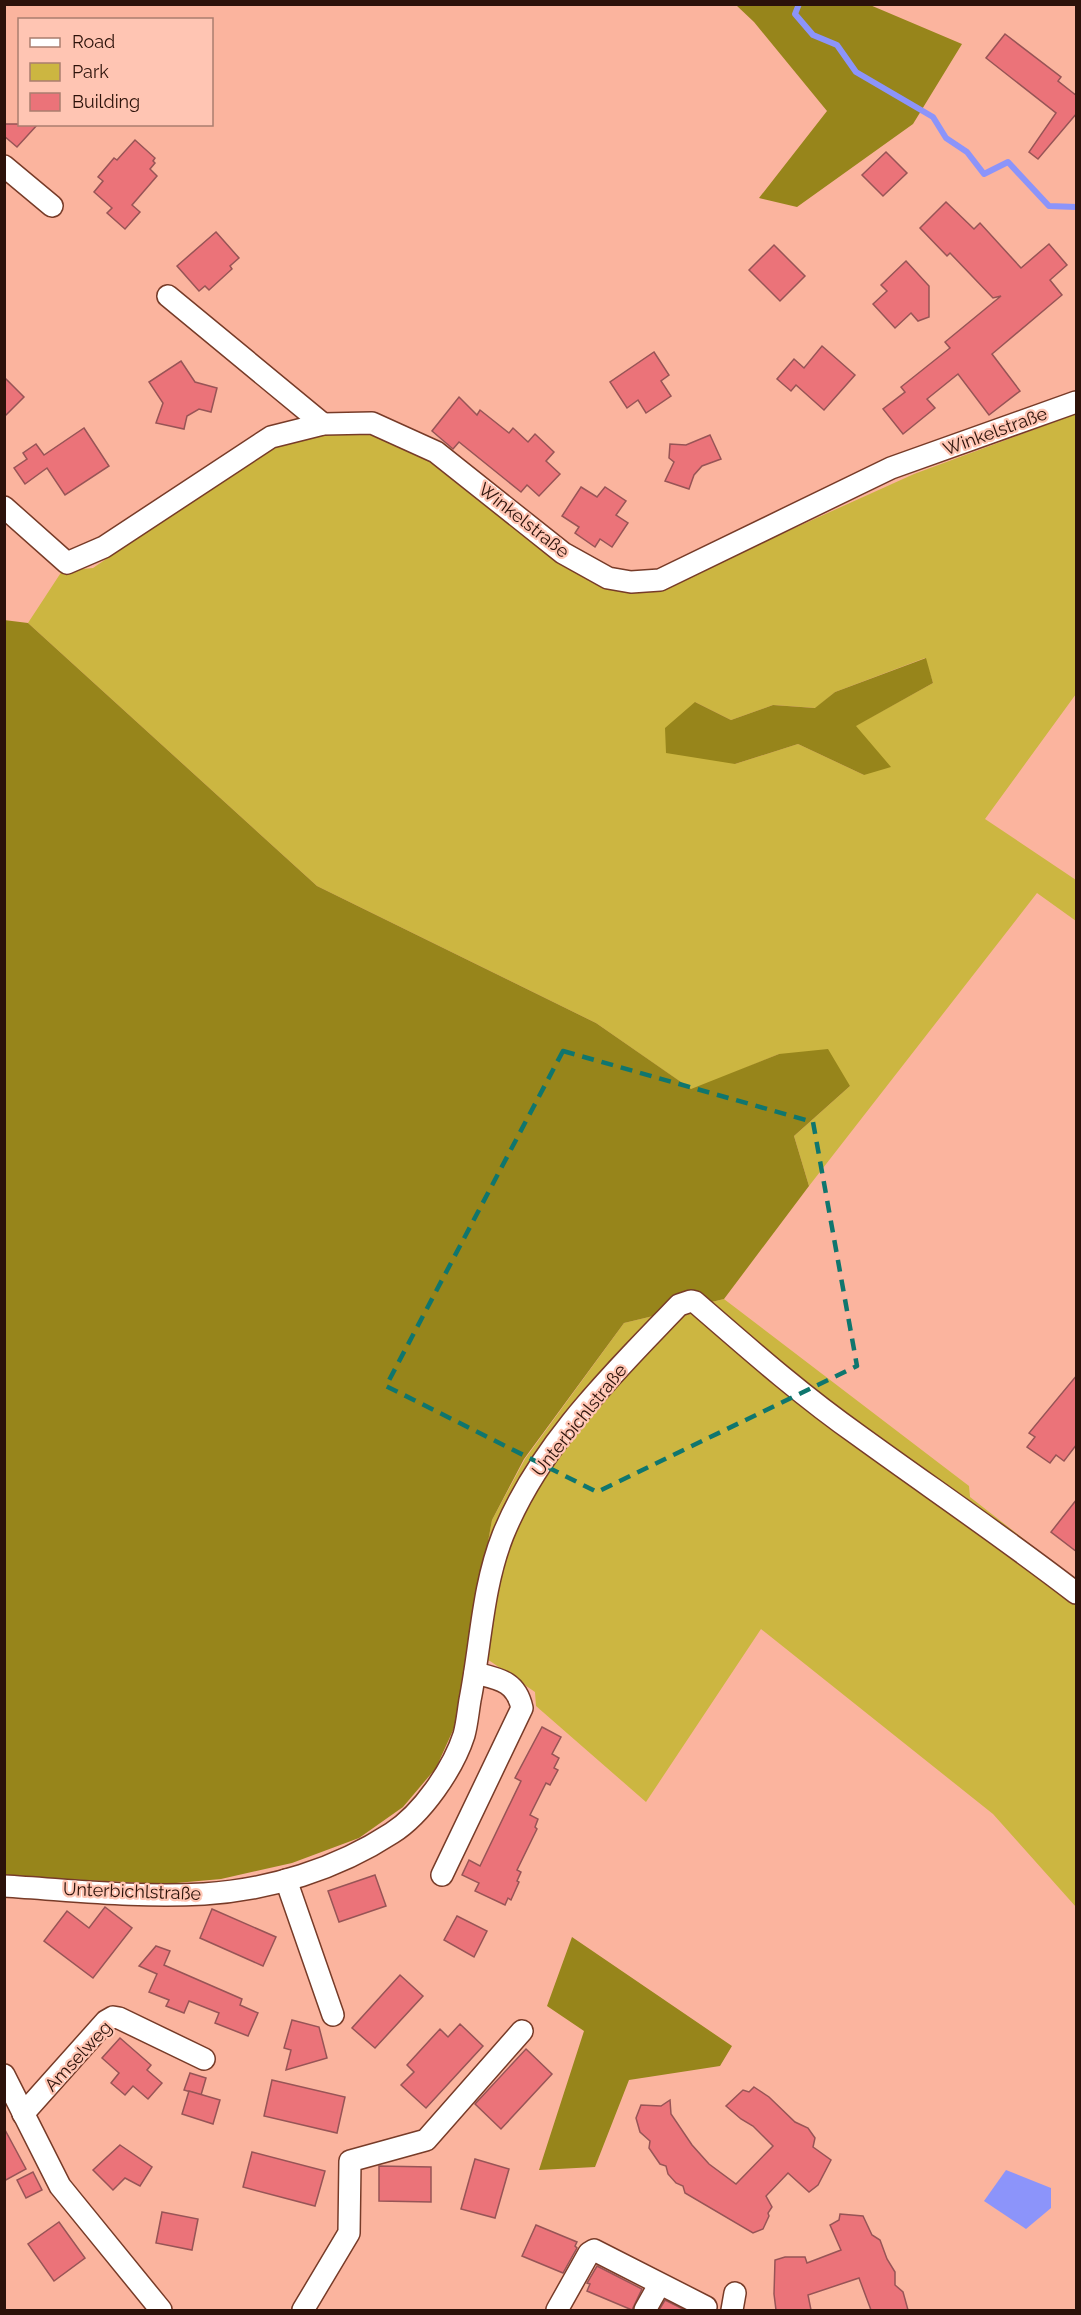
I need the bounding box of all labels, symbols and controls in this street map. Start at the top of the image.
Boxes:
legend [18,18,213,126]
text: Road [72,31,115,52]
text: Park [72,61,109,82]
text: Building [72,91,140,112]
street label: Winkelstraße [940,402,1050,460]
street label: Winkelstraße [475,478,574,562]
street label: Unterbichlstraße [527,1359,631,1480]
street label: Unterbichlstraße [63,1878,202,1904]
street label: Amselweg [40,2016,116,2096]

